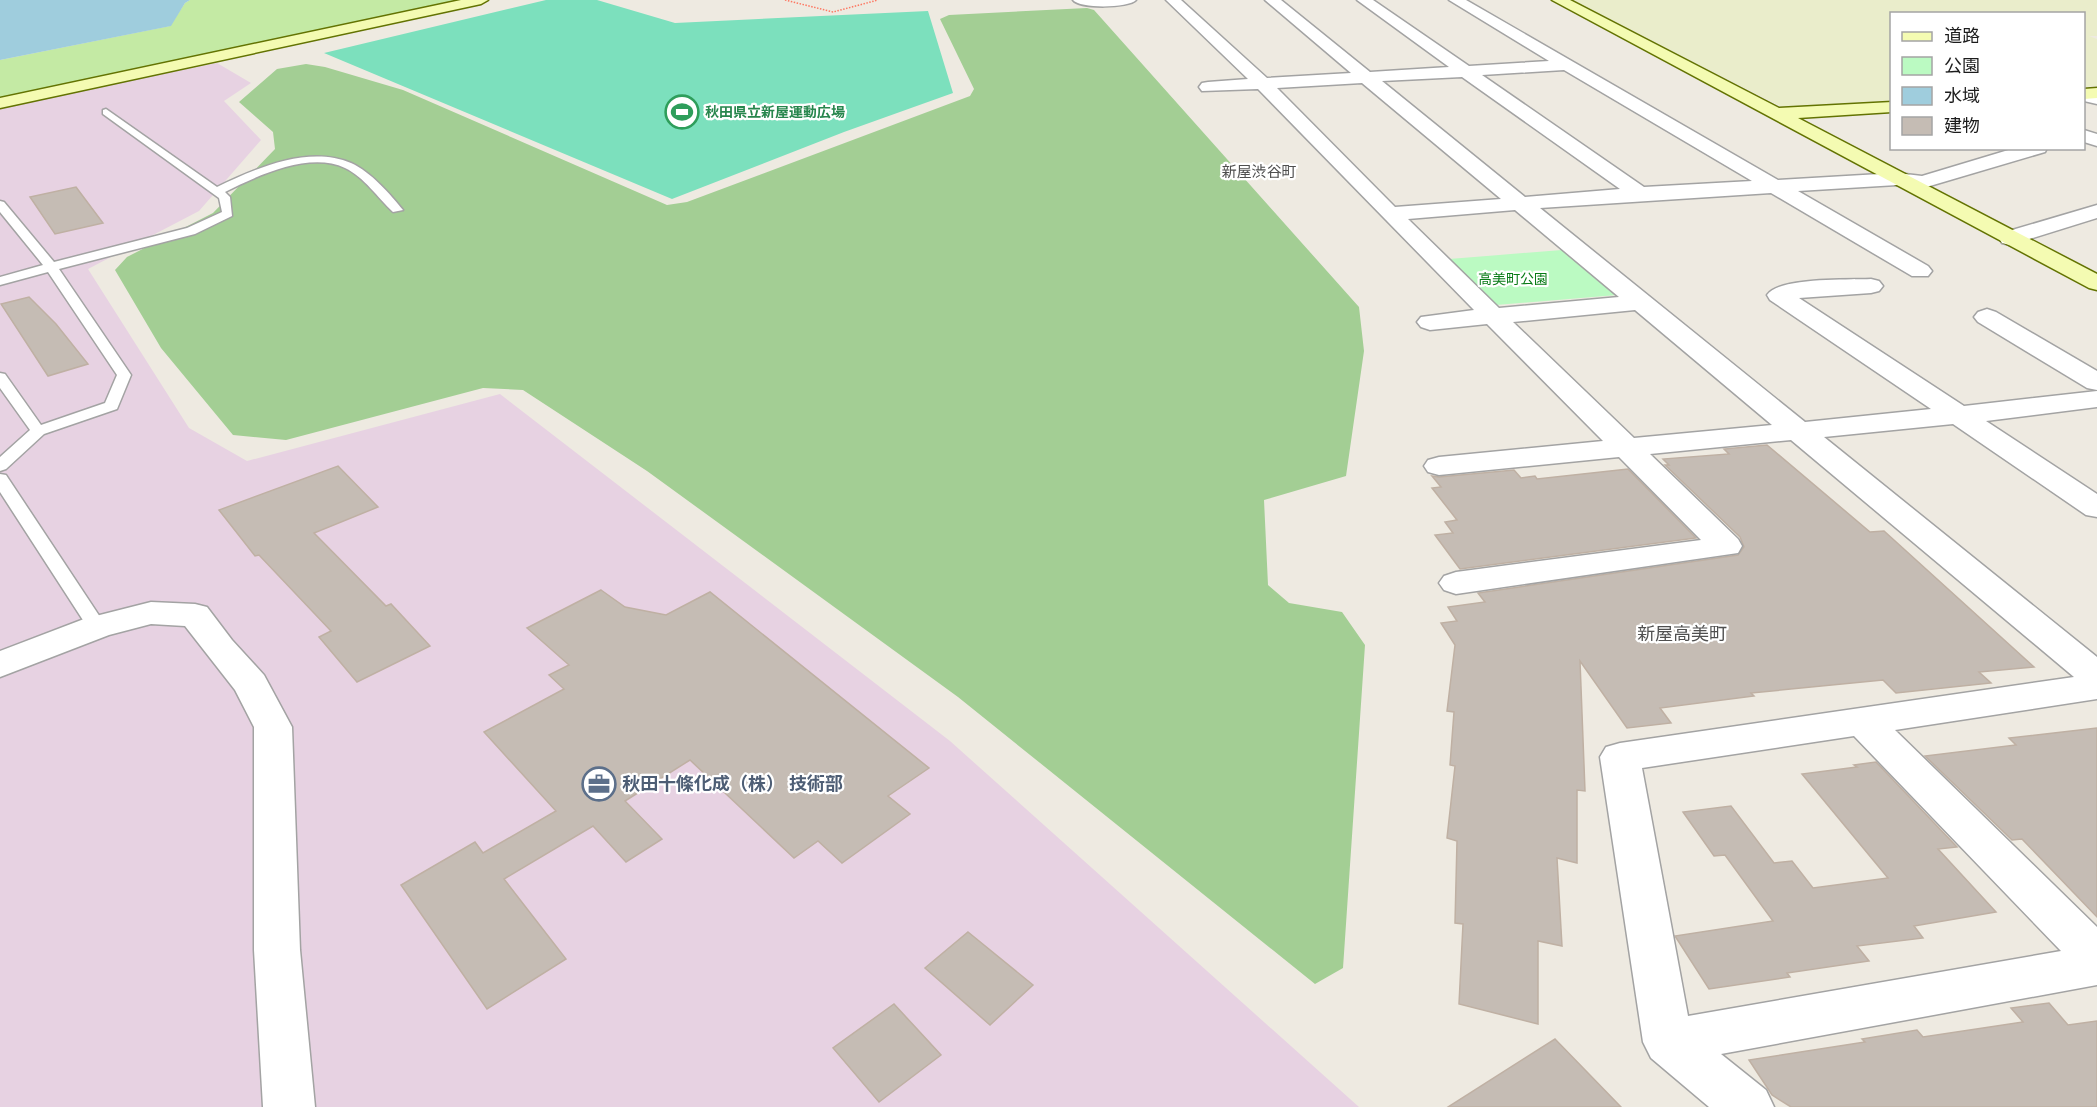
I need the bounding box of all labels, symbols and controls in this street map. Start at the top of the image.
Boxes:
legend [1890,12,2085,150]
text: 道路 [1944,26,1980,46]
text: 公園 [1944,56,1980,76]
text: 水域 [1944,86,1980,106]
sports icon: 秋田県立新屋運動広場 [664,94,700,130]
place label: 秋田県立新屋運動広場 [705,104,845,120]
text: 建物 [1944,116,1980,136]
district label: 新屋渋谷町 [1221,163,1297,180]
park label: 高美町公園 [1478,271,1548,287]
district label: 新屋高美町 [1637,624,1727,644]
office icon: 秋田十條化成（株） 技術部 [581,766,617,802]
place label: 秋田十條化成（株） 技術部 [622,774,843,794]

